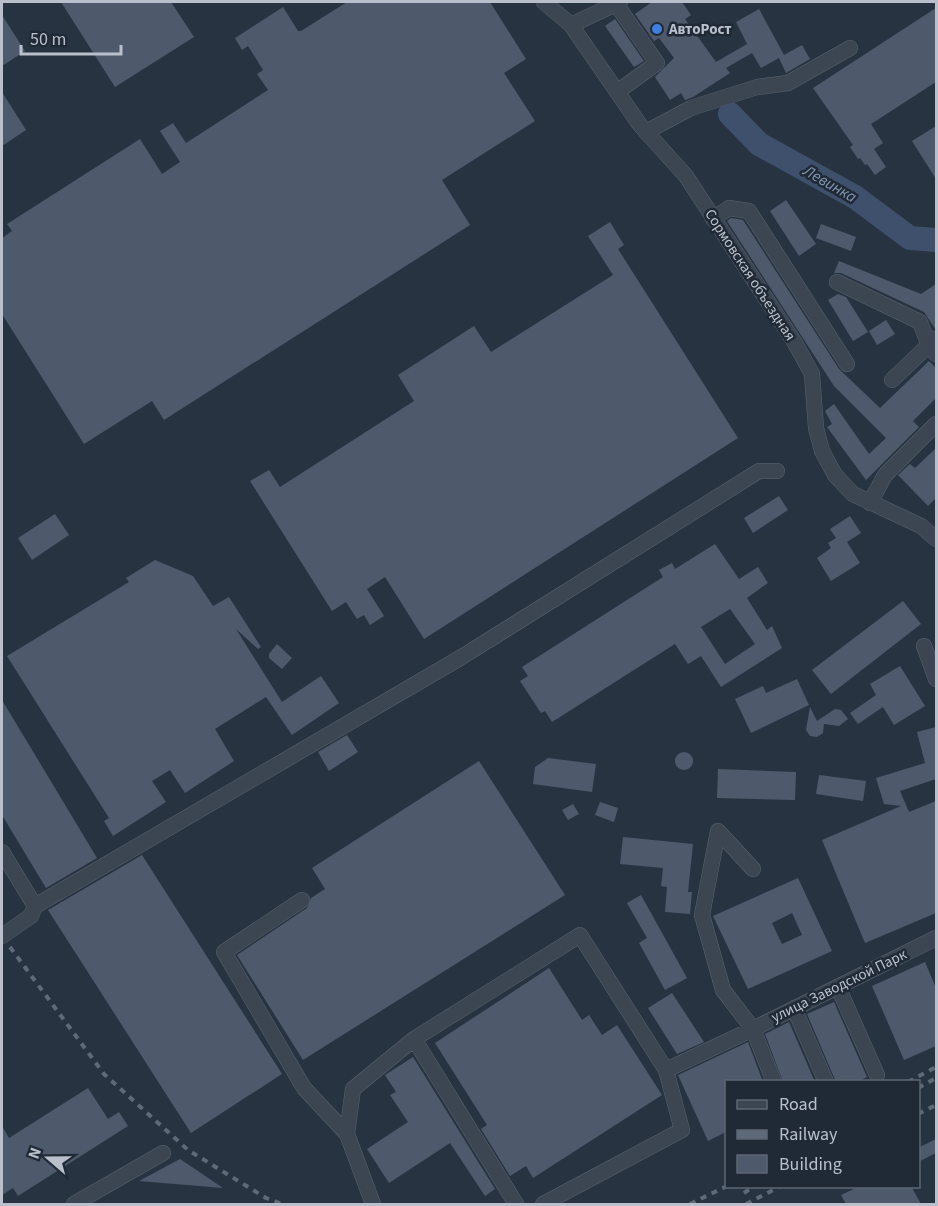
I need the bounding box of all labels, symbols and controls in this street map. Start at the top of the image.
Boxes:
scale bar [21,18,122,56]
place label: АвтоРост [668,19,732,40]
marker: АвтоРост [650,22,664,36]
text: 50 m [30,27,66,52]
water label: Левинка [798,159,861,208]
street label: Сормовская объездная [699,205,801,345]
street label: улица Заводской Парк [768,944,911,1028]
legend [725,1080,920,1188]
text: Road [779,1092,818,1117]
text: Railway [779,1122,838,1147]
north arrow [18,1128,78,1188]
text: N [23,1144,47,1162]
text: Building [779,1152,842,1177]

